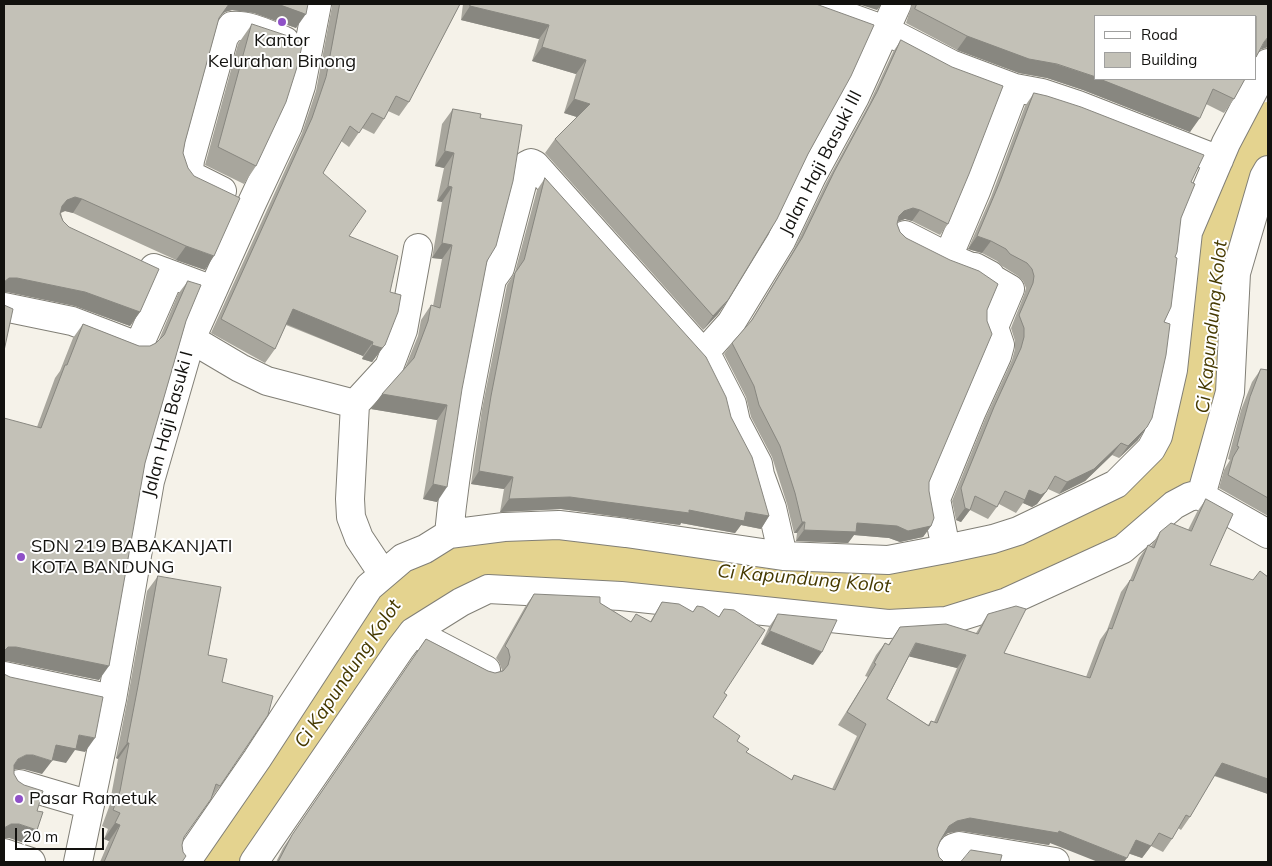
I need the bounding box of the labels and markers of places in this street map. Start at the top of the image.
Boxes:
marker: Kantor Kelurahan Binong [276,16,288,28]
place label: Kantor Kelurahan Binong [208,30,356,72]
place label: SDN 219 BABAKANJATI KOTA BANDUNG [31,536,232,578]
marker: SDN 219 BABAKANJATI KOTA BANDUNG [15,551,27,563]
place label: Pasar Rametuk [29,788,157,810]
marker: Pasar Rametuk [13,793,25,805]

